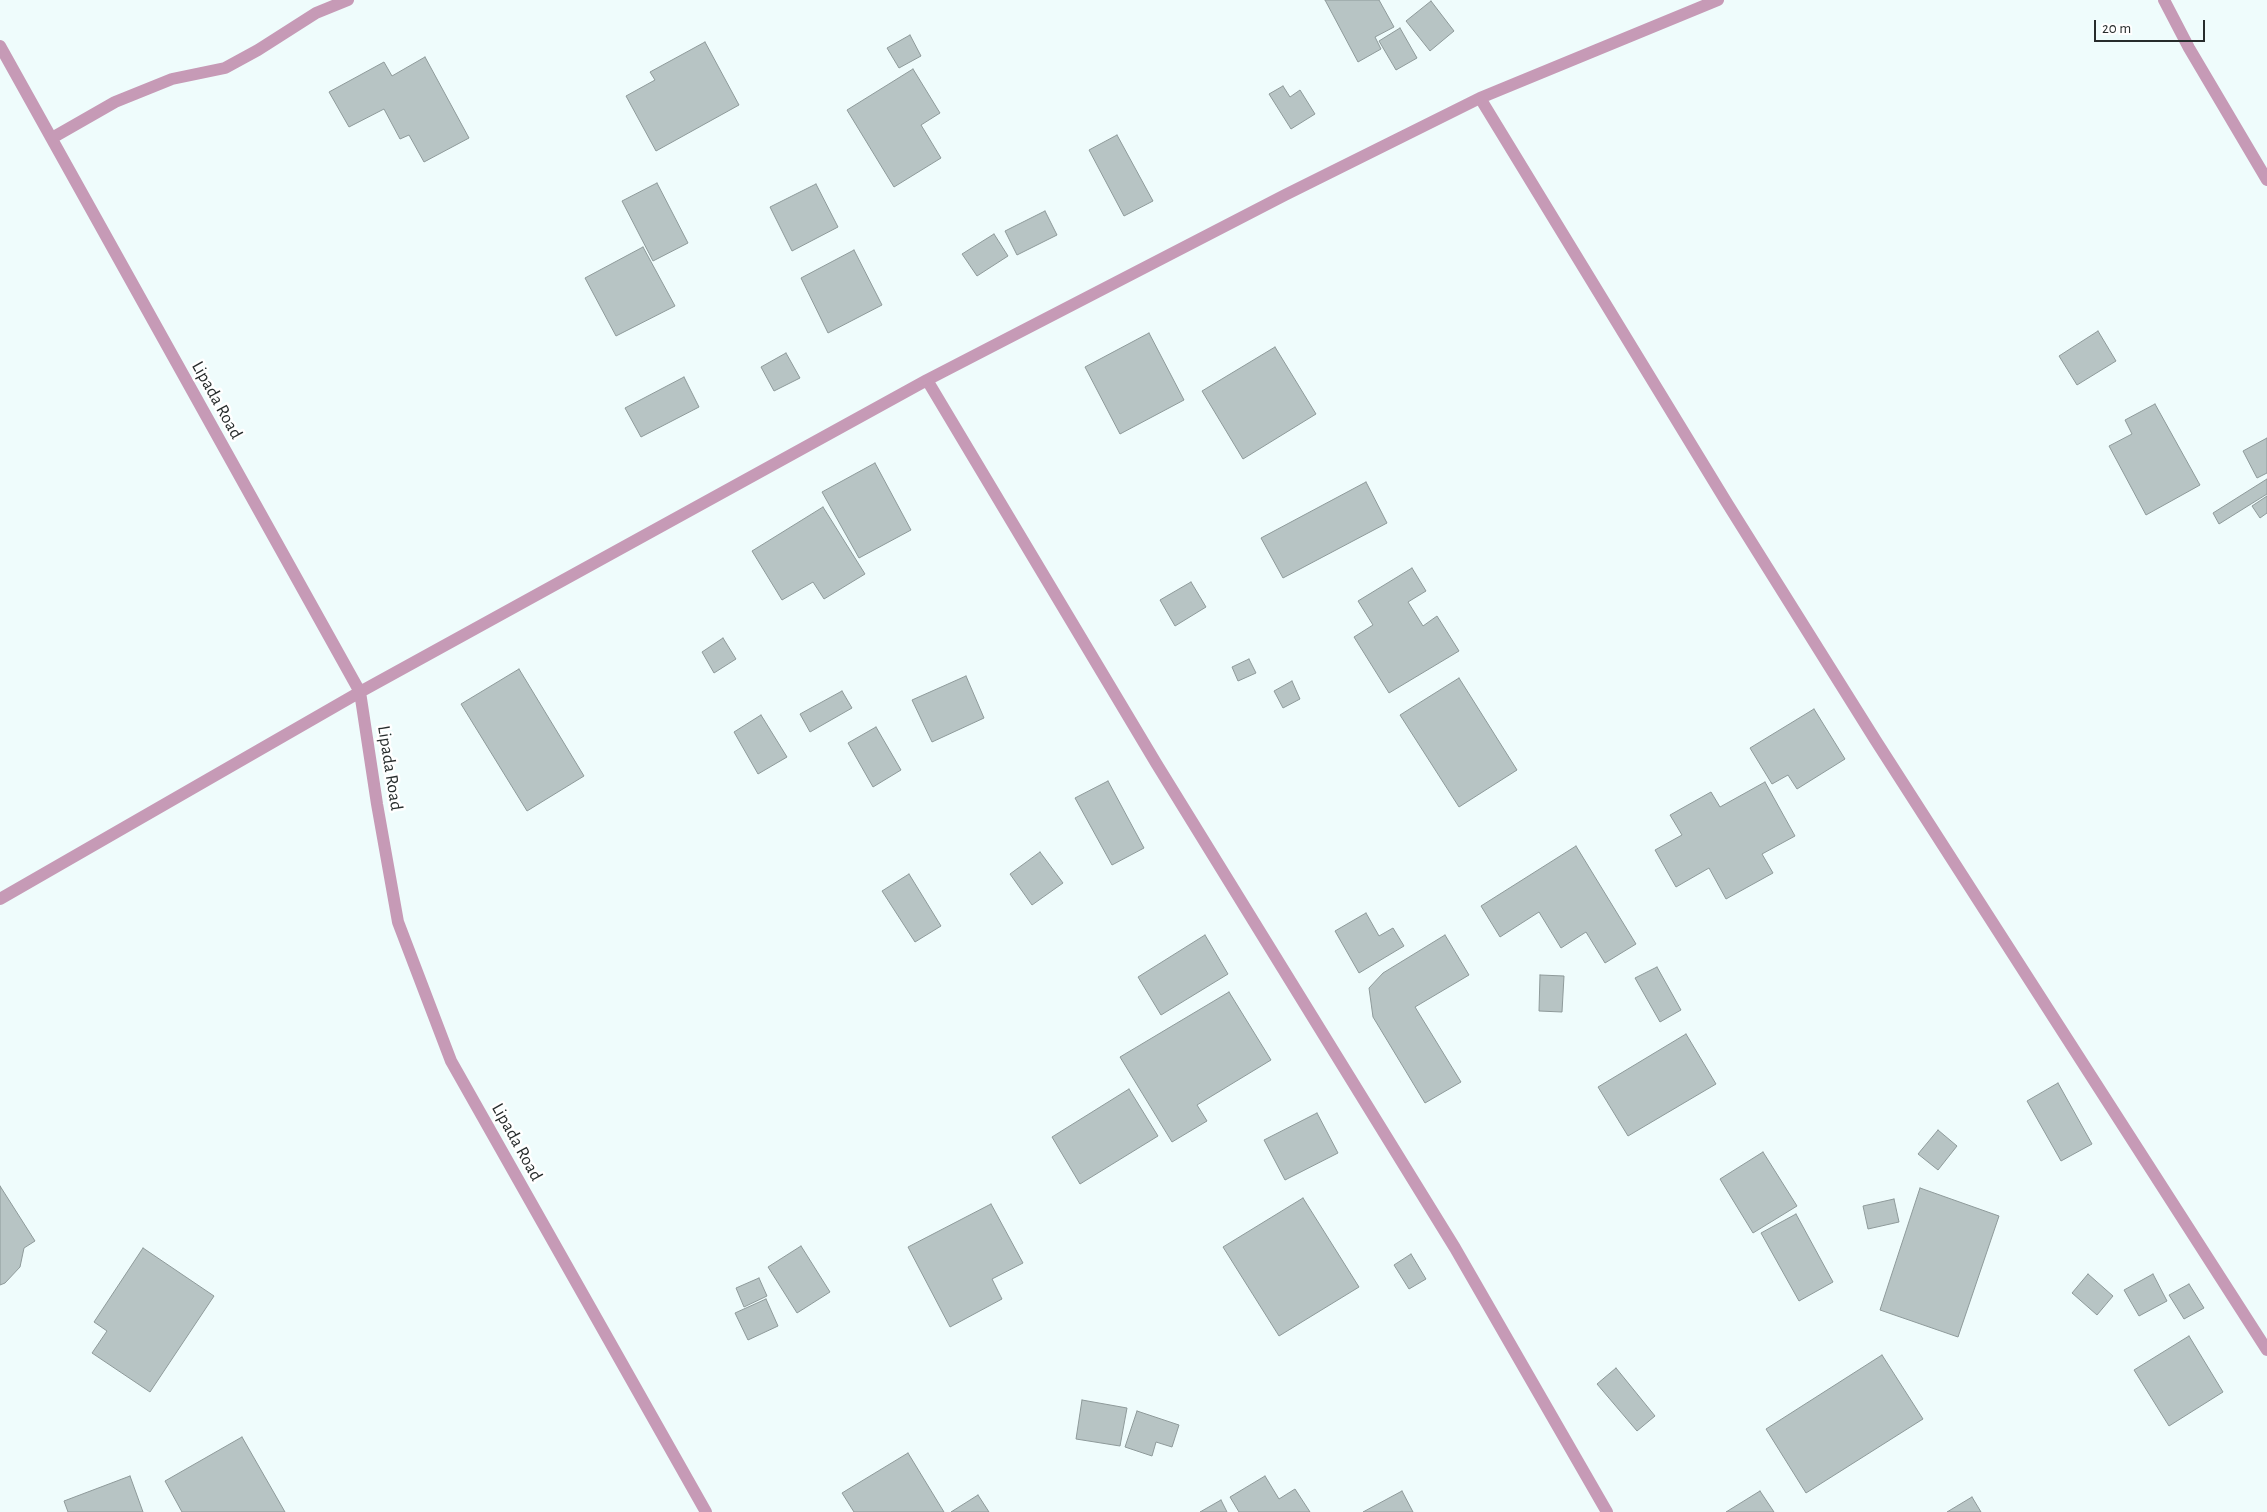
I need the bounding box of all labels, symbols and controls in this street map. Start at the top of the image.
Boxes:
scale bar [2097,10,2208,42]
text: 20 m [2102,21,2131,36]
street label: Lipada Road [187,357,247,443]
street label: Lipada Road [373,724,407,812]
street label: Lipada Road [487,1099,547,1185]

